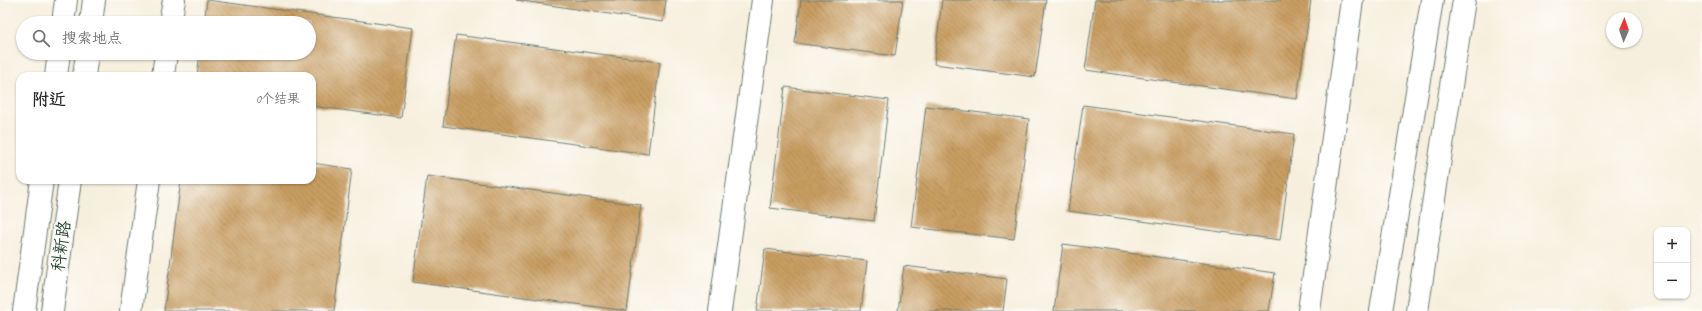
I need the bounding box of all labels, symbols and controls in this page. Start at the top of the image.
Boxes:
north arrow [1606,12,1642,48]
search box [16,16,316,60]
icon: search [30,27,52,49]
text: 搜索地点 [62,29,122,48]
text: 附近 [32,89,66,110]
text: 0个结果 [255,91,300,107]
street label: 科新路 [47,219,75,273]
map controls [1654,227,1690,299]
button: + [1654,227,1690,263]
button: − [1654,263,1690,299]

